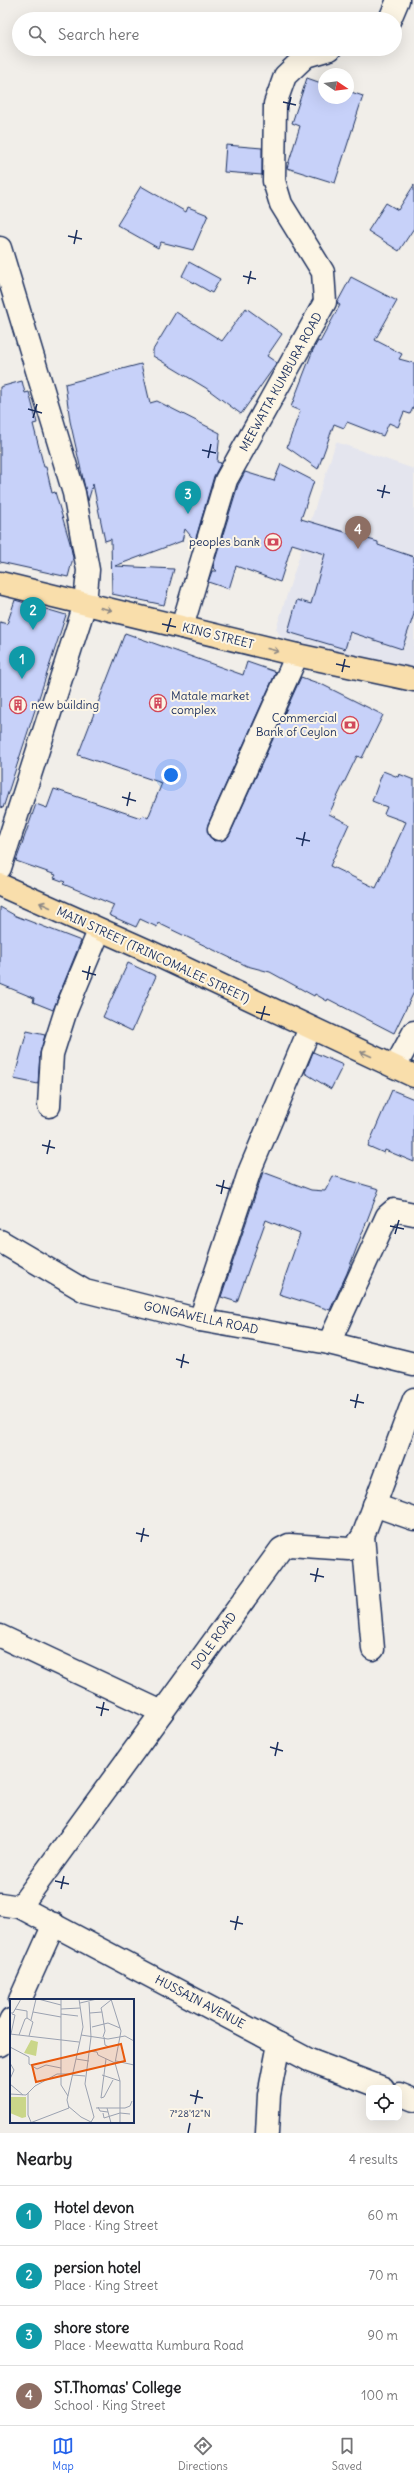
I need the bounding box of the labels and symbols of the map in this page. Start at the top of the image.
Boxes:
north arrow [318,68,354,104]
street label: MEEWATTA KUMBURA ROAD [236,310,325,454]
pin: 3 [175,481,201,514]
pin: 4 [345,516,371,549]
bank icon: peoples bank [263,532,283,552]
place label: peoples bank [189,534,260,549]
pin: 2 [20,597,46,630]
one-way arrow [99,605,112,613]
street label: KING STREET [181,619,256,652]
pin: 1 [9,646,35,679]
one-way arrow [266,646,279,654]
place label: Matale market complex [171,688,249,717]
building icon: Matale market complex [148,693,168,713]
building icon: new building [8,695,28,715]
place label: new building [31,697,99,712]
place label: Commercial Bank of Ceylon [256,710,337,739]
bank icon: Commercial Bank of Ceylon [340,715,360,735]
your location [161,765,181,785]
one-way arrow [39,901,51,908]
street label: MAIN STREET (TRINCOMALEE STREET) [54,903,252,1006]
one-way arrow [360,1049,372,1057]
street label: GONGAWELLA ROAD [142,1298,260,1337]
street label: DOLE ROAD [188,1609,239,1672]
street label: HUSSAIN AVENUE [153,1972,248,2032]
inset map [10,1999,134,2123]
text: 7°28'12"N [169,2107,211,2120]

